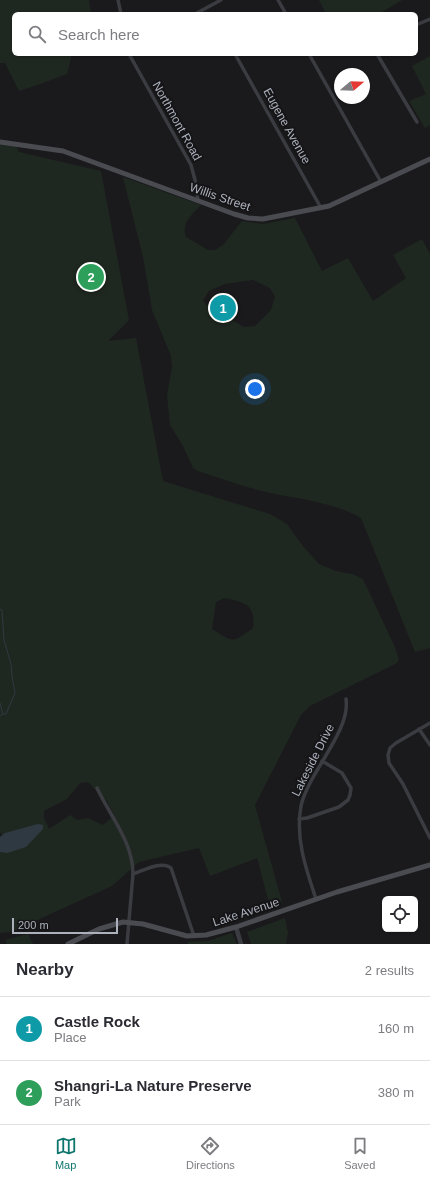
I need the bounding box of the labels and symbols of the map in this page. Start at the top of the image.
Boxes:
north arrow [334,68,370,104]
street label: Northmont Road [150,79,204,163]
street label: Eugene Avenue [260,86,314,167]
street label: Willis Street [188,180,253,214]
pin: 2 [78,262,104,292]
pin: 1 [210,293,236,323]
your location [245,379,265,399]
street label: Lakeside Drive [289,721,337,799]
street label: Lake Avenue [211,895,281,929]
scale bar [12,916,118,935]

